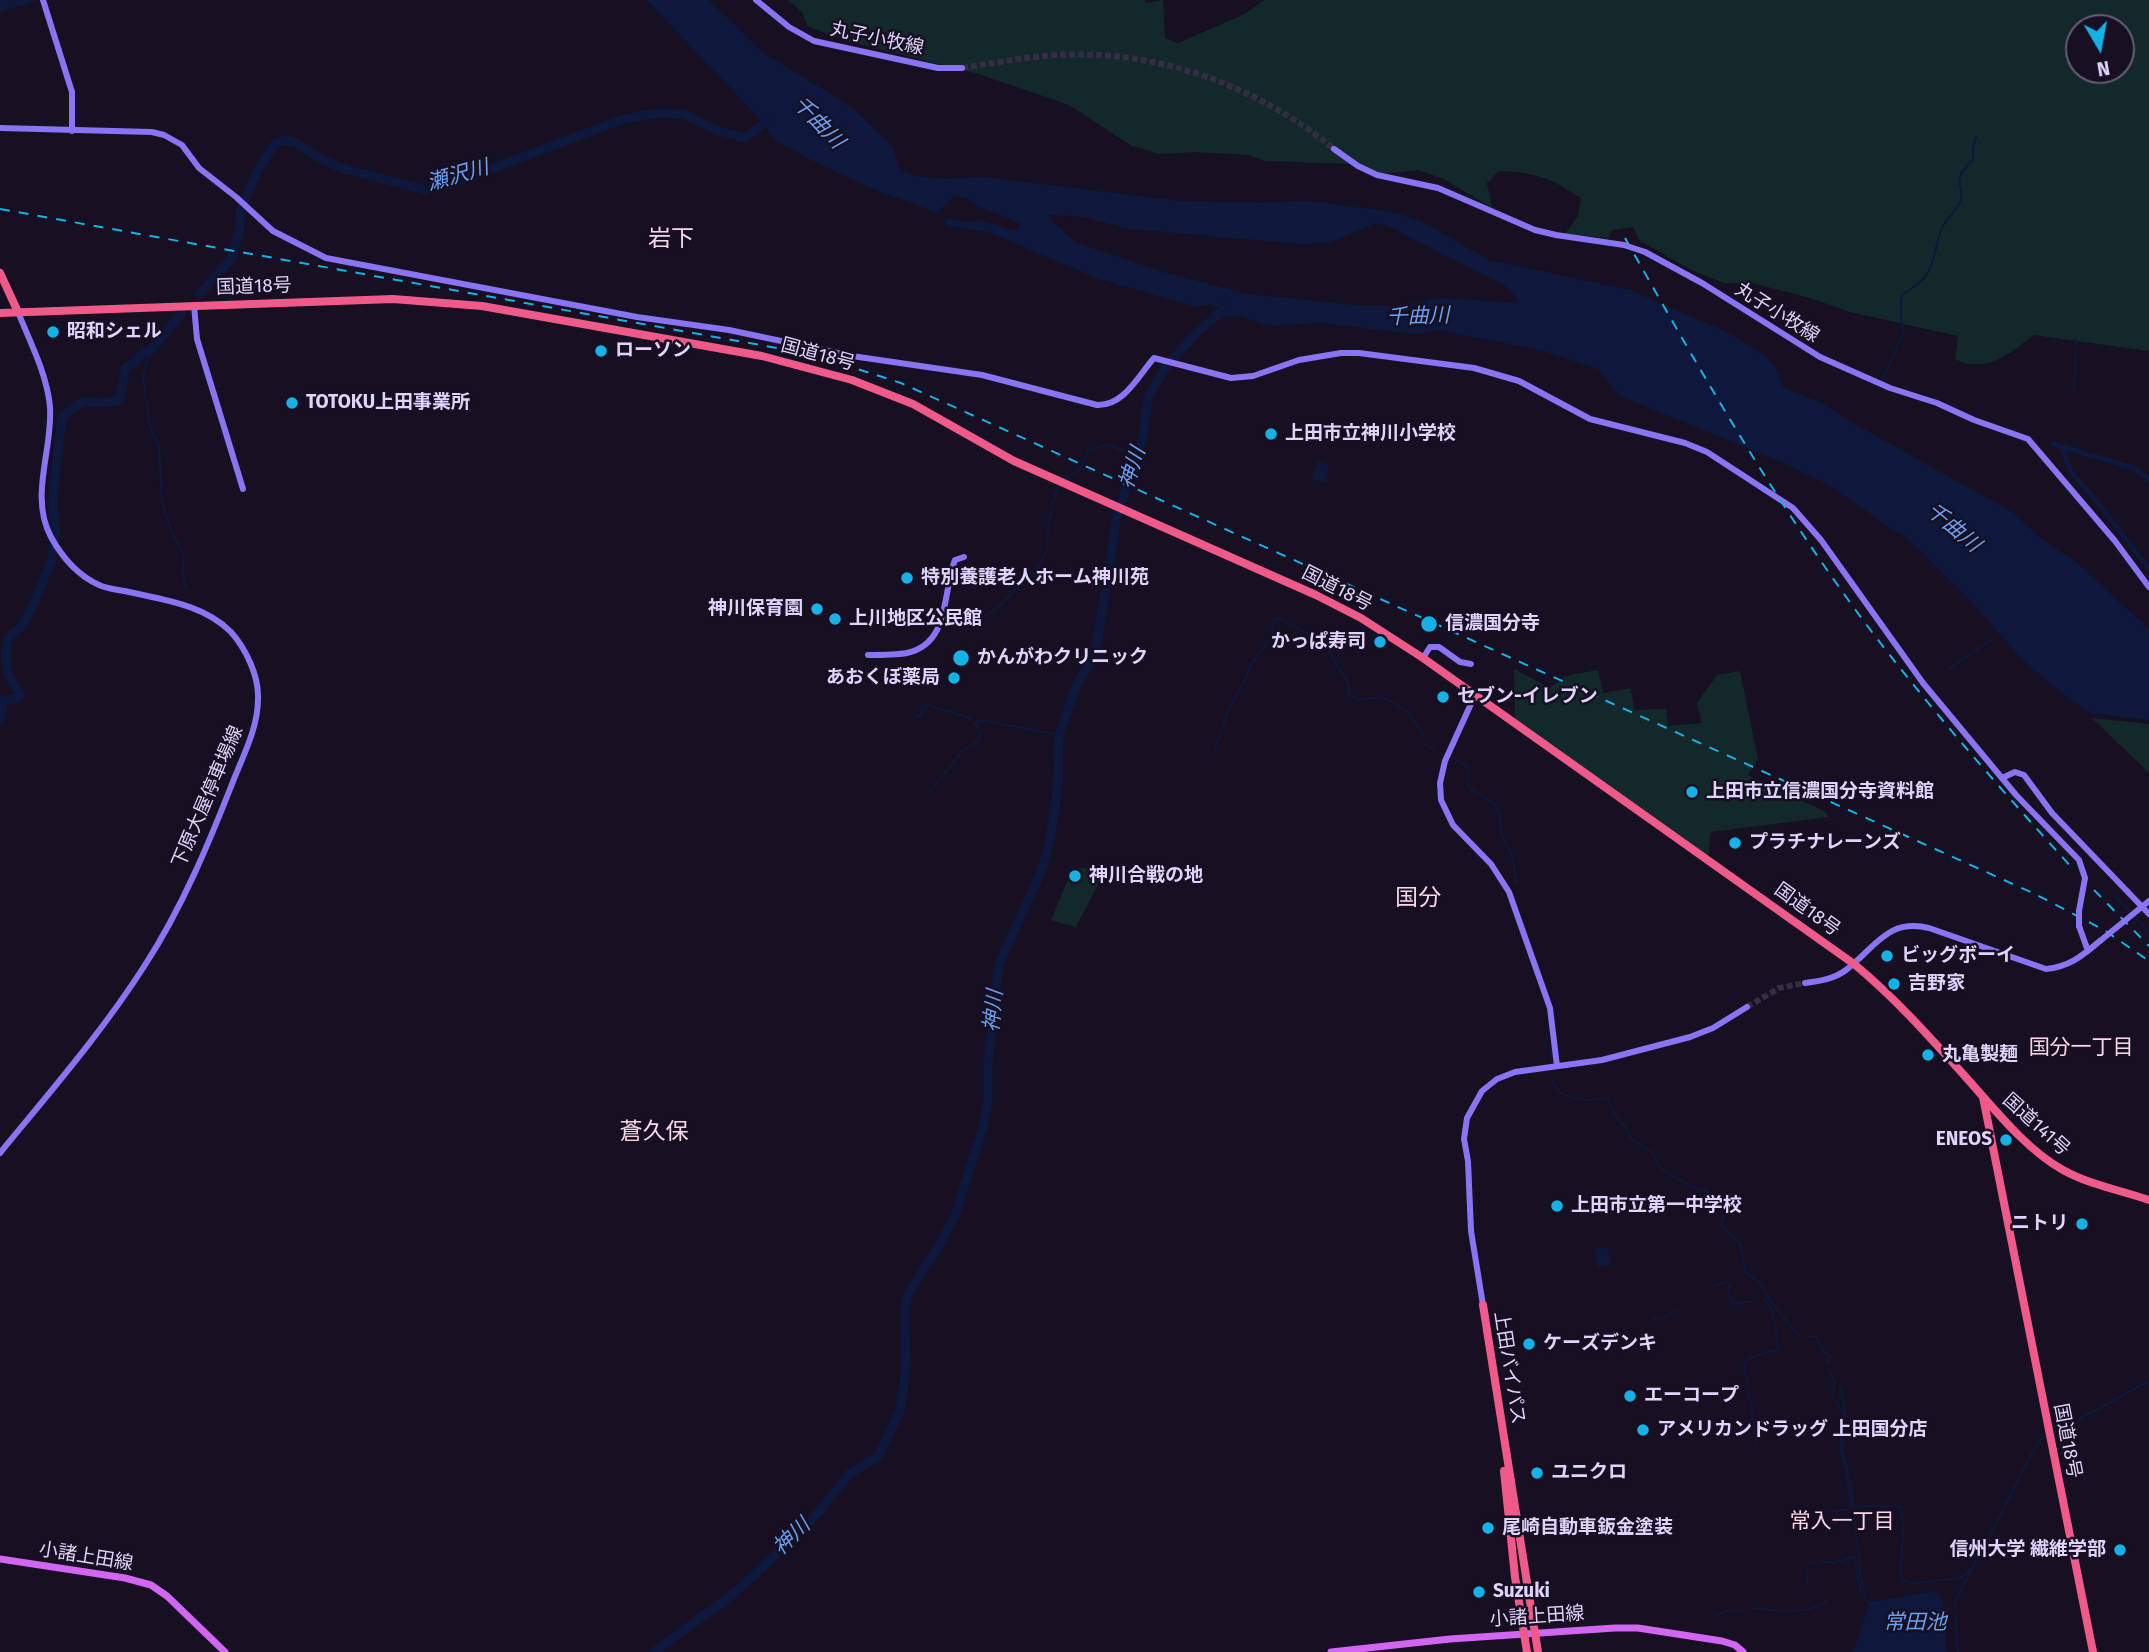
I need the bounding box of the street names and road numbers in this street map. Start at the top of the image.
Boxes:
street label: 丸子小牧線 [828,18,926,60]
street label: 国道18号 [216,274,292,300]
street label: 丸子小牧線 [1731,278,1823,348]
street label: 国道18号 [778,334,858,376]
street label: 国道18号 [1298,562,1376,616]
street label: 下原大屋停車場線 [168,723,248,871]
street label: 国道18号 [1770,879,1844,941]
street label: 国道141号 [1998,1089,2074,1161]
street label: 上田バイパス [1489,1310,1529,1426]
street label: 国道18号 [2049,1402,2085,1480]
street label: 小諸上田線 [37,1538,135,1576]
street label: 小諸上田線 [1489,1602,1585,1632]

